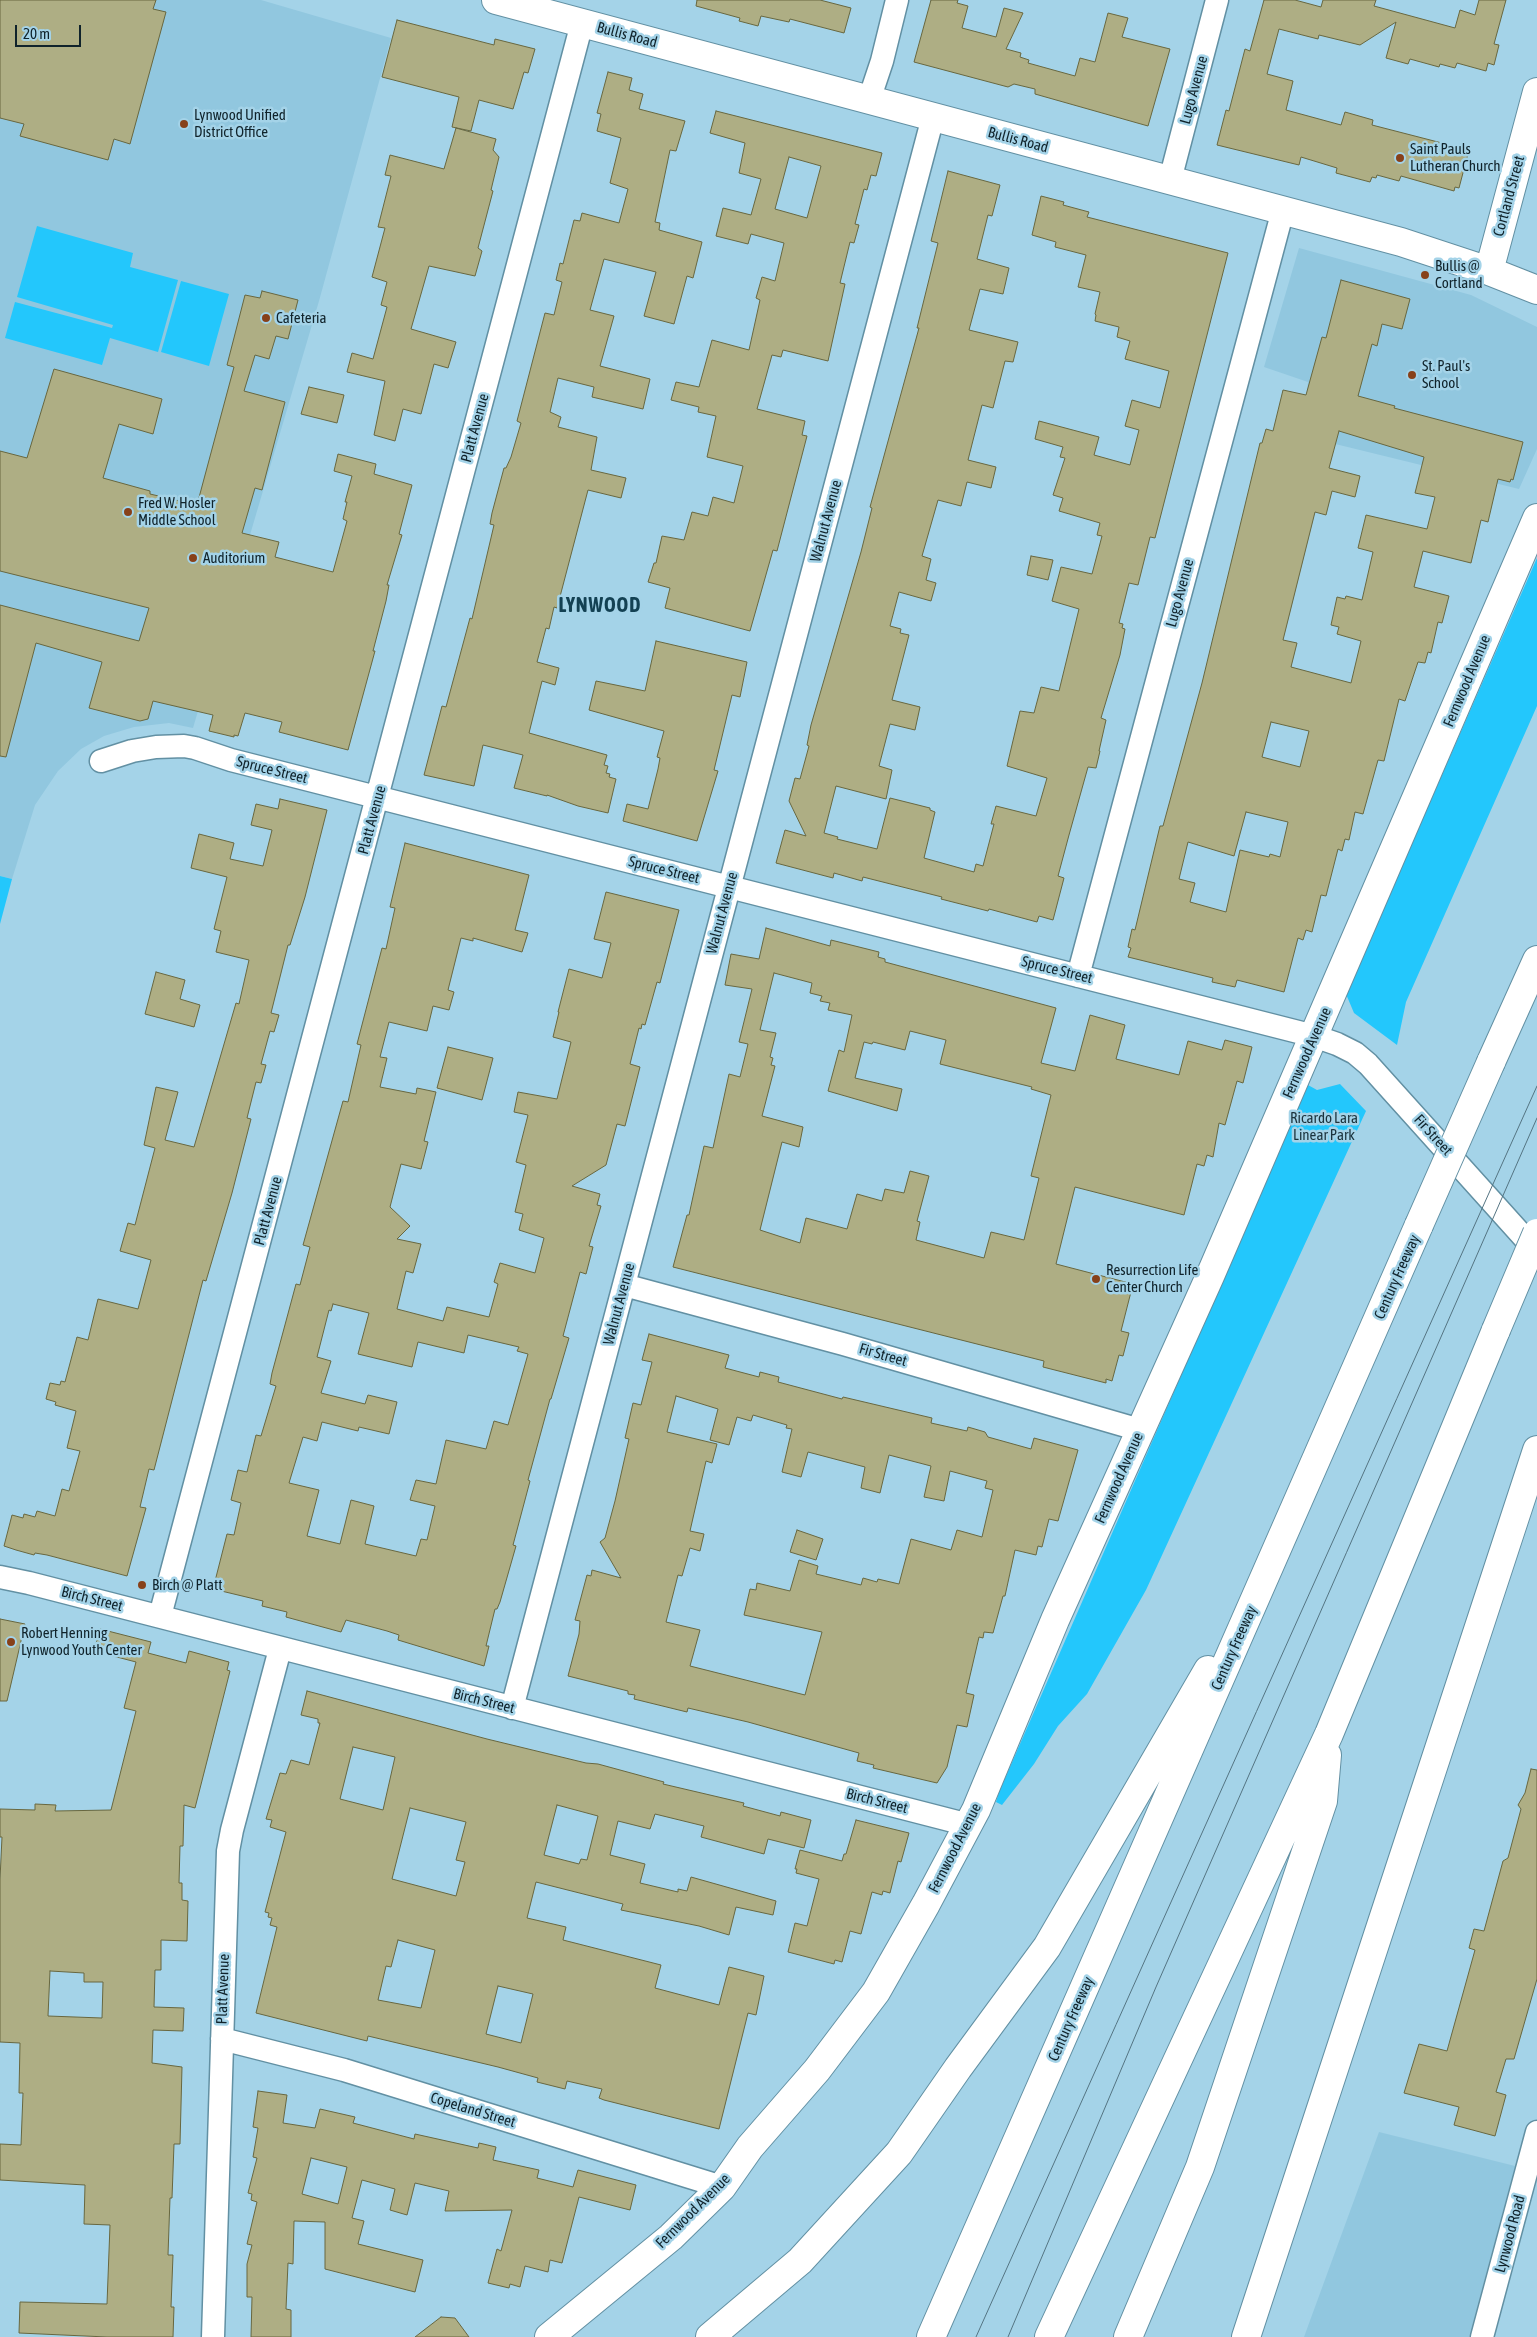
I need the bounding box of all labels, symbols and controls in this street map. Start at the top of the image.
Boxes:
scale bar [18,15,84,47]
street label: Bullis Road [595,18,659,52]
text: 20 m [23,25,50,42]
street label: Lugo Avenue [1176,54,1212,126]
place label: Lynwood Unified District Office [194,106,286,141]
marker: Lynwood Unified District Office [178,118,190,130]
street label: Bullis Road [986,123,1050,157]
place label: Saint Pauls Lutheran Church [1410,140,1500,175]
marker: Saint Pauls Lutheran Church [1394,152,1406,164]
street label: Cortland Street [1490,154,1528,238]
place label: Bullis @ Cortland [1435,257,1483,292]
marker: Bullis @ Cortland [1419,269,1431,281]
place label: Cafeteria [276,309,327,327]
marker: Cafeteria [260,312,272,324]
place label: St. Paul's School [1422,357,1470,392]
marker: St. Paul's School [1406,369,1418,381]
street label: Platt Avenue [457,392,493,464]
street label: Walnut Avenue [806,478,846,564]
place label: Fred W. Hosler Middle School [138,494,216,529]
marker: Fred W. Hosler Middle School [122,506,134,518]
place label: Auditorium [203,549,265,567]
marker: Auditorium [187,552,199,564]
street label: Lugo Avenue [1162,557,1198,629]
district label: LYNWOOD [558,594,642,618]
street label: Fernwood Avenue [1440,632,1494,730]
street label: Spruce Street [235,753,309,787]
street label: Platt Avenue [354,784,390,856]
street label: Spruce Street [627,853,701,887]
street label: Walnut Avenue [702,870,742,956]
street label: Spruce Street [1020,953,1094,987]
street label: Fernwood Avenue [1279,1005,1335,1101]
park label: Ricardo Lara Linear Park [1290,1109,1358,1144]
street label: Fir Street [1410,1111,1456,1159]
street label: Platt Avenue [250,1175,286,1247]
street label: Century Freeway [1370,1232,1424,1322]
street label: Walnut Avenue [599,1261,639,1347]
place label: Resurrection Life Center Church [1106,1261,1198,1296]
marker: Resurrection Life Center Church [1090,1273,1102,1285]
street label: Fir Street [857,1340,909,1370]
street label: Fernwood Avenue [1091,1430,1147,1526]
place label: Birch @ Platt [152,1576,223,1594]
marker: Birch @ Platt [136,1579,148,1591]
street label: Birch Street [59,1583,125,1615]
street label: Century Freeway [1207,1603,1261,1693]
place label: Robert Henning Lynwood Youth Center [21,1624,142,1659]
marker: Robert Henning Lynwood Youth Center [5,1636,17,1648]
street label: Birch Street [451,1685,517,1717]
street label: Birch Street [844,1785,910,1817]
street label: Fernwood Avenue [925,1800,985,1896]
street label: Platt Avenue [213,1953,233,2025]
street label: Century Freeway [1044,1974,1098,2064]
street label: Copeland Street [428,2089,518,2131]
street label: Fernwood Avenue [652,2170,734,2252]
street label: Lynwood Road [1491,2193,1529,2275]

